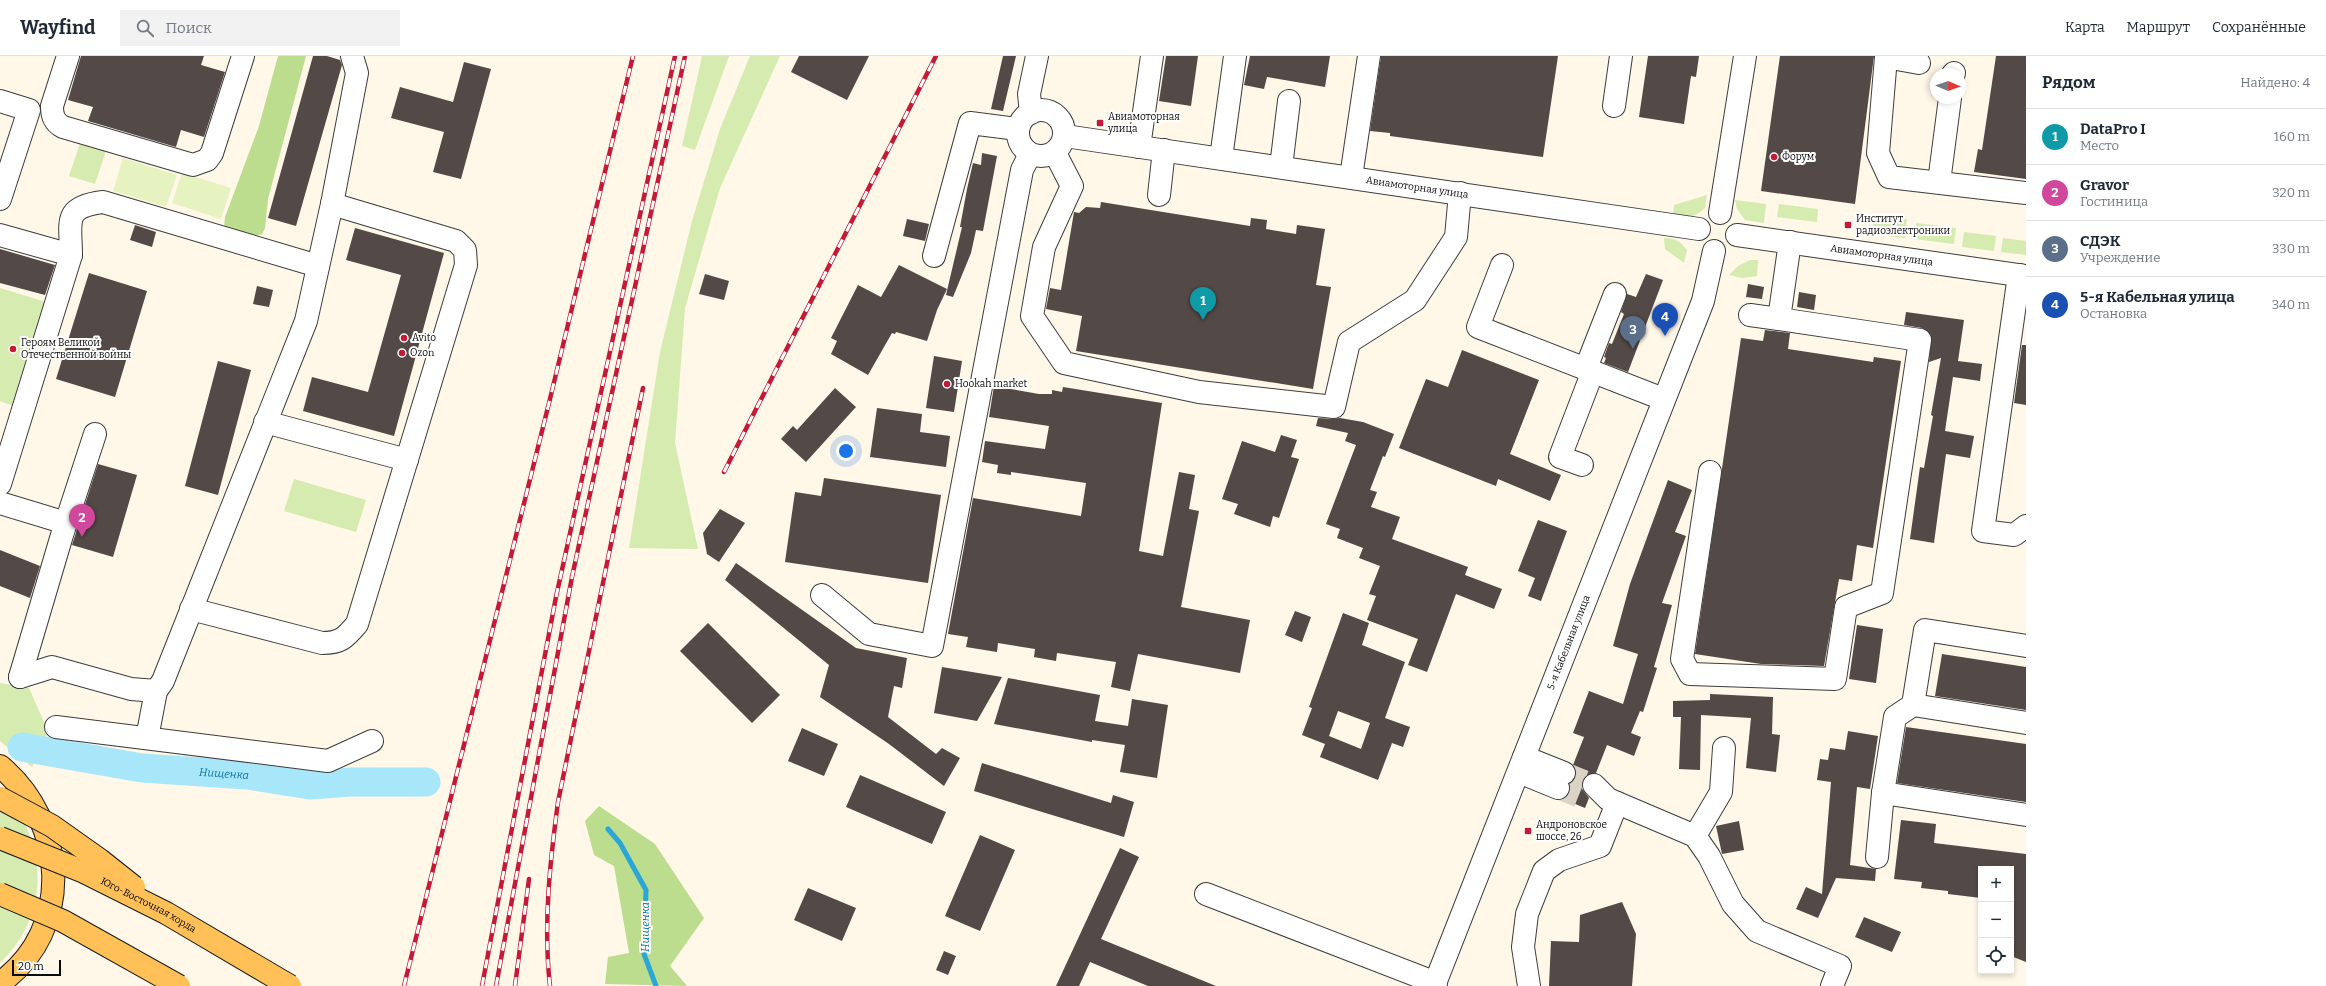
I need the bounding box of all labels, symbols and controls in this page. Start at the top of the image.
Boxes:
search box [120,10,400,46]
text: Wayfind [20,16,96,39]
icon: search [134,17,156,39]
text: Поиск [166,19,212,37]
text: Карта [2065,19,2105,36]
text: Маршрут [2127,19,2190,36]
text: Сохранённые [2212,19,2306,36]
north arrow [1930,68,1966,104]
text: Рядом [2042,72,2095,93]
text: Найдено: 4 [2240,75,2310,90]
place label: Авиамоторная улица [1107,111,1180,135]
marker: Авиамоторная улица [1095,118,1105,128]
text: DataPro I [2080,120,2146,138]
text: 1 [2052,129,2058,144]
text: 160 m [2274,129,2310,144]
text: Место [2080,138,2119,153]
place label: Форум [1782,151,1815,163]
marker: Форум [1769,152,1779,162]
street label: Авиамоторная улица [1365,174,1470,201]
text: Gravor [2080,176,2129,194]
text: 2 [2051,185,2059,200]
text: 320 m [2272,185,2310,200]
text: Гостиница [2080,194,2148,209]
place label: Институт радиоэлектроники [1856,213,1951,237]
marker: Институт радиоэлектроники [1843,220,1853,230]
text: СДЭК [2080,232,2121,250]
text: 3 [2051,241,2059,256]
text: 330 m [2272,241,2310,256]
street label: Авиамоторная улица [1829,242,1934,269]
text: Учреждение [2080,250,2160,265]
pin: 1 [1190,287,1216,320]
text: 5-я Кабельная улица [2080,288,2235,306]
text: 4 [2051,297,2059,312]
text: 340 m [2272,297,2310,312]
pin: 4 [1652,303,1678,336]
text: Остановка [2080,306,2147,321]
pin: 3 [1620,316,1646,349]
place label: Avito [412,332,436,344]
marker: Avito [399,333,409,343]
place label: Героям Великой Отечественной войны [21,337,131,361]
marker: Героям Великой Отечественной войны [8,344,18,354]
place label: Ozon [410,347,435,359]
marker: Ozon [397,348,407,358]
place label: Hookah market [955,378,1027,390]
marker: Hookah market [942,379,952,389]
your location [836,441,856,461]
pin: 2 [69,504,95,537]
street label: 5-я Кабельная улица [1545,593,1593,692]
water label: Нищенка [199,765,249,782]
place label: Андроновское шоссе, 26 [1536,819,1607,843]
marker: Андроновское шоссе, 26 [1523,826,1533,836]
map controls [1978,866,2014,974]
button: + [1978,866,2014,902]
street label: Юго-Восточная хорда [99,875,199,936]
water label: Нищенка [639,902,652,952]
button: − [1978,902,2014,938]
button: locate [1978,938,2014,974]
scale bar [12,958,61,977]
text: 20 m [18,960,44,973]

